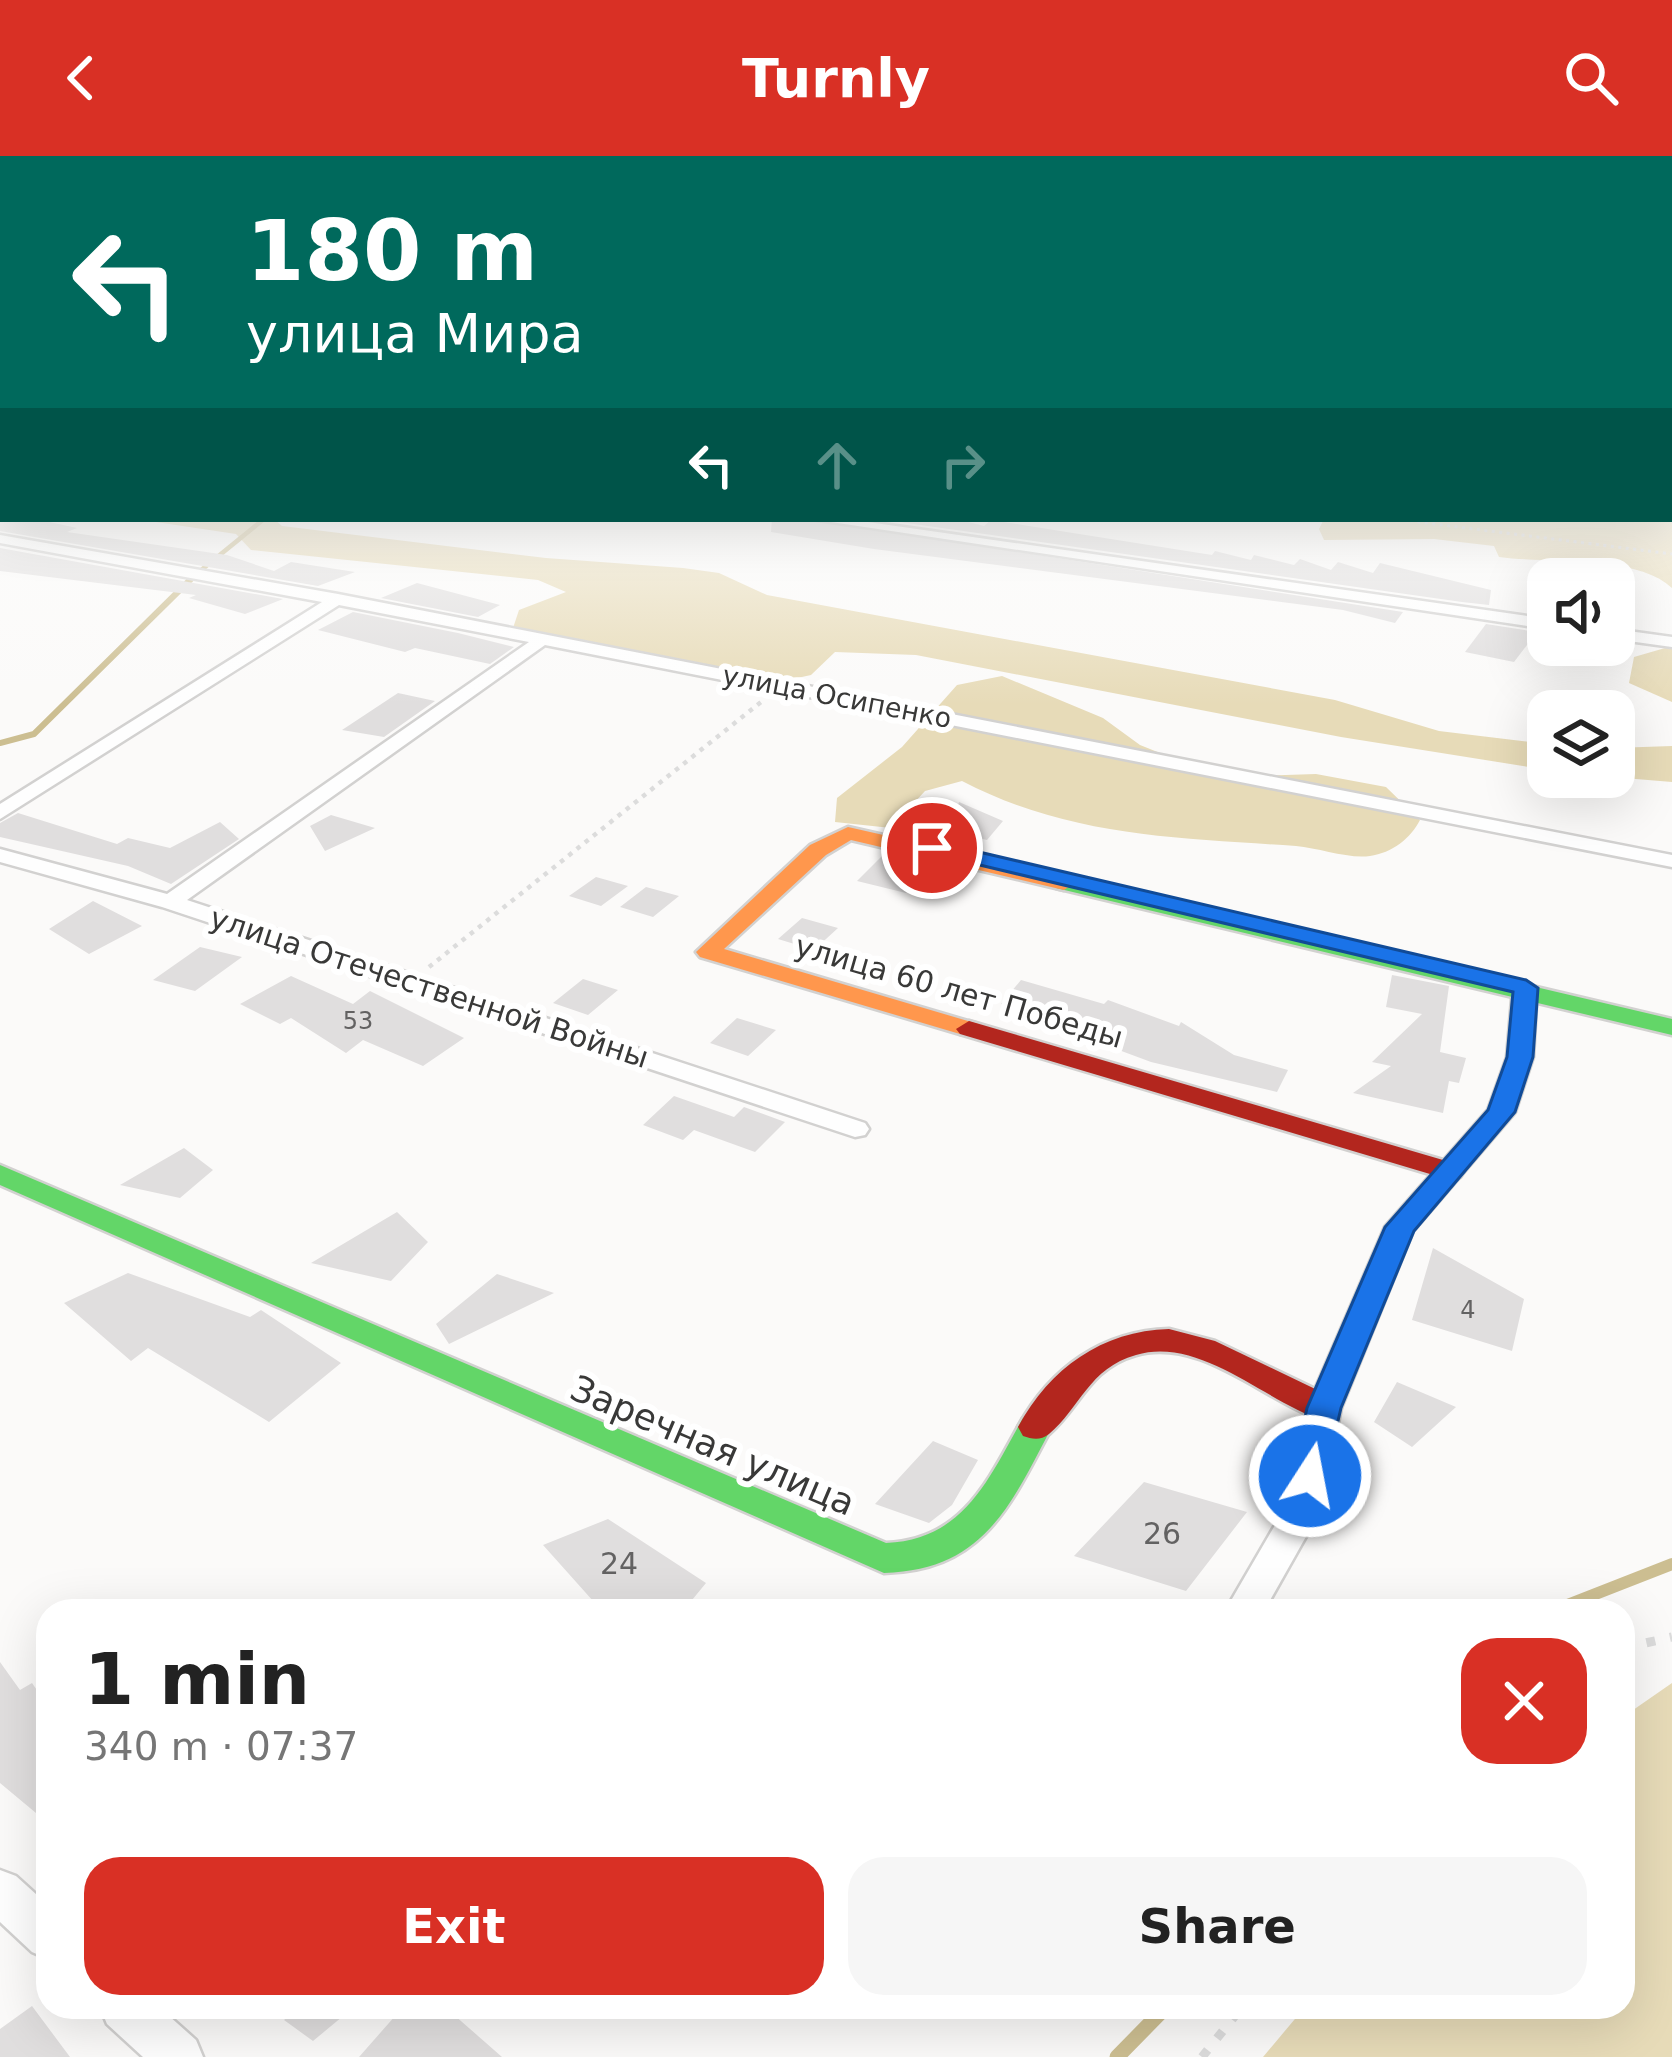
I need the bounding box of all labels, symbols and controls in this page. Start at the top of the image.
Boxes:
icon: back [48,45,114,111]
icon: search [1558,45,1624,111]
text: Turnly [742,47,930,110]
text: 180 m [246,202,538,300]
icon: left [48,204,204,360]
text: улица Мира [246,302,584,365]
icon: left [678,432,744,498]
icon: ahead [804,432,870,498]
icon: right [930,432,996,498]
map controls [1527,558,1635,798]
button: sound [1527,558,1635,666]
street label: улица Осипенко [720,659,954,734]
button: layers [1527,690,1635,798]
pin [881,797,983,899]
icon: arrive [899,815,965,881]
street label: улица Отечественной Войны [206,900,653,1075]
street label: улица 60 лет Победы [791,928,1127,1055]
house number: 53 [343,1007,373,1035]
house number: 4 [1460,1296,1476,1324]
street label: Заречная улица [565,1367,861,1524]
position arrow [1247,1413,1373,1539]
house number: 26 [1143,1516,1181,1551]
house number: 24 [600,1546,638,1581]
text: 1 min [84,1637,310,1721]
button: close [1461,1638,1587,1764]
text: 340 m · 07:37 [84,1724,358,1769]
button: Exit [84,1857,824,1995]
button: Share [848,1857,1587,1995]

